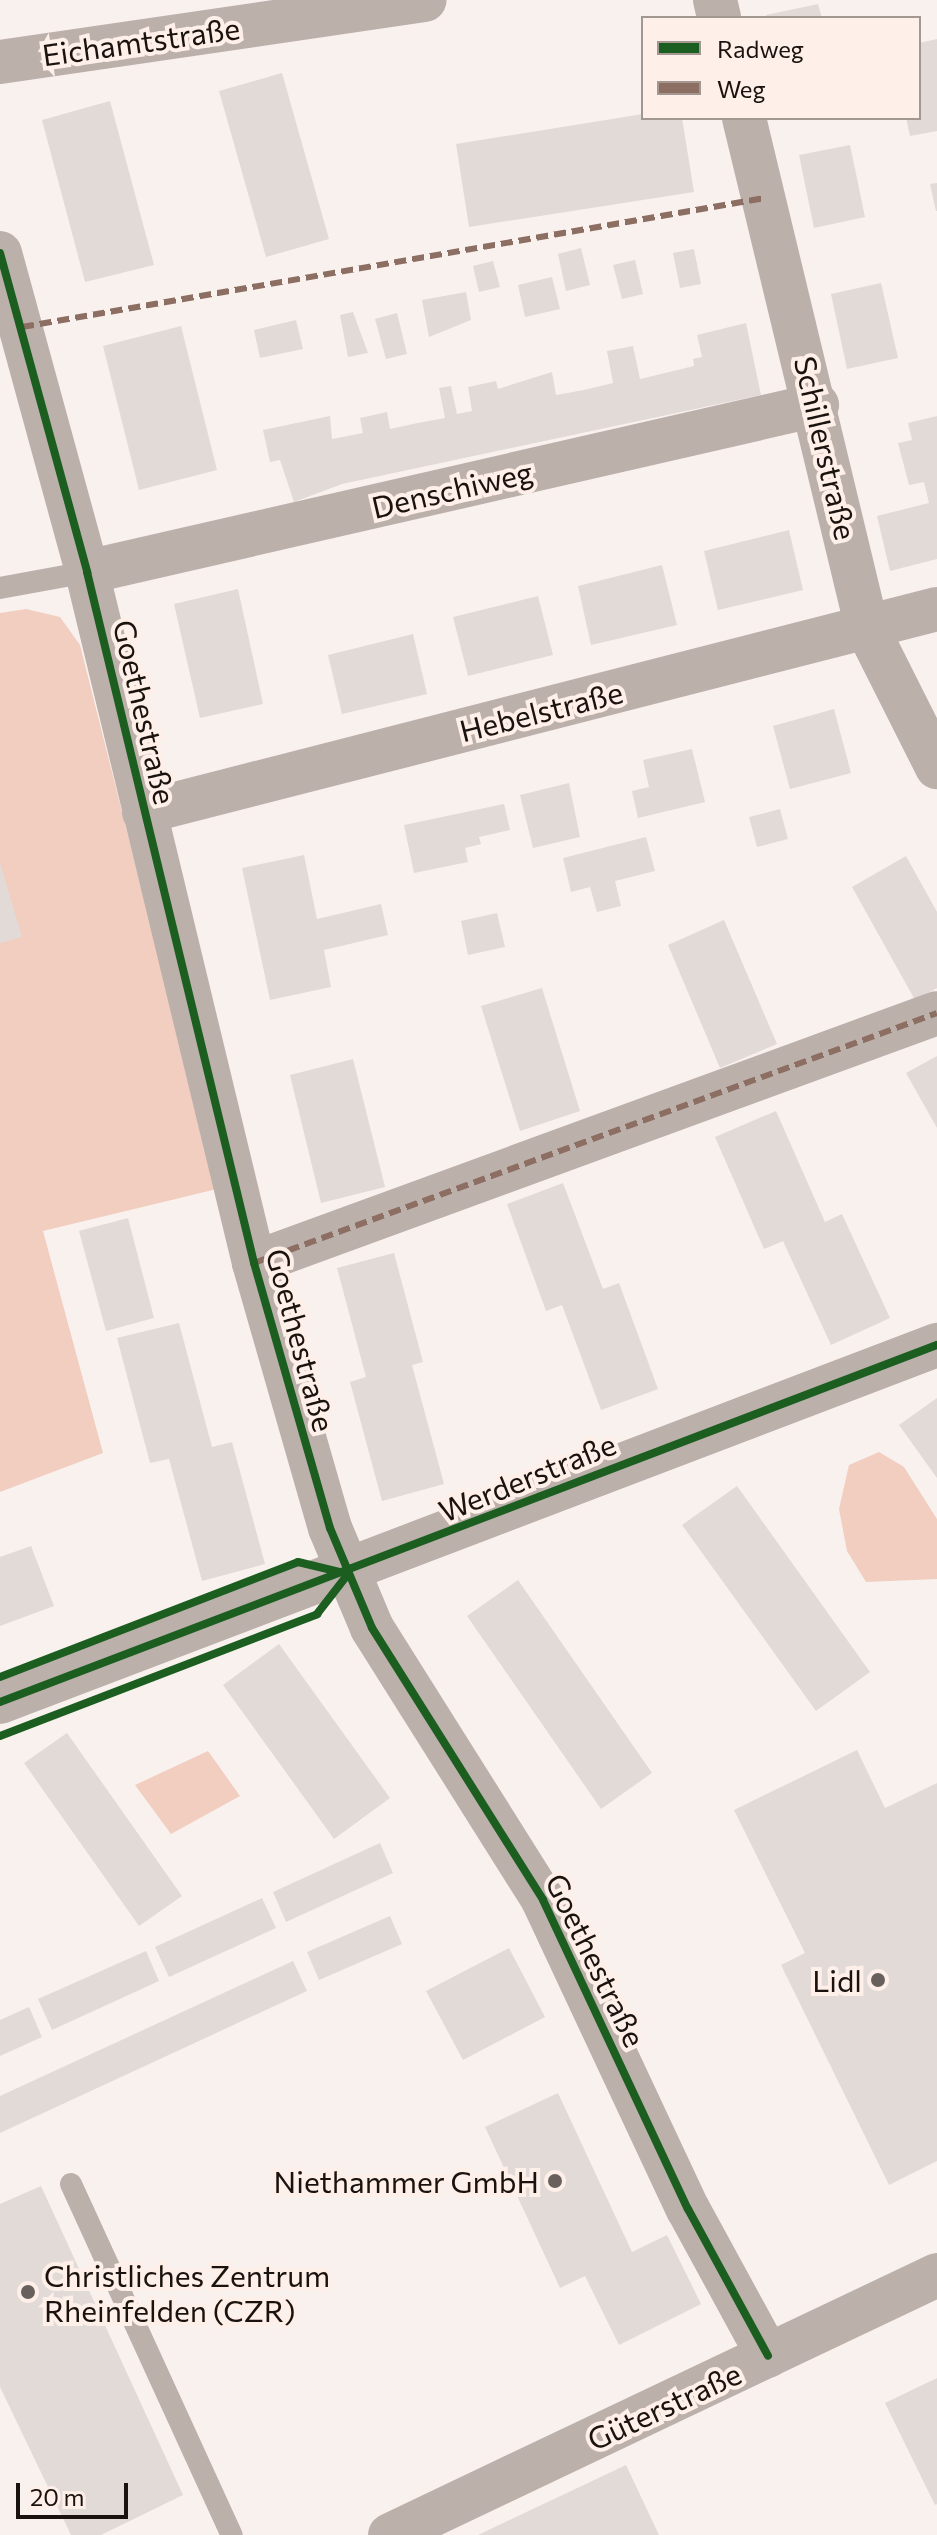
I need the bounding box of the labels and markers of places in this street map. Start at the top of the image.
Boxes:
place label: Lidl [812,1962,862,1998]
marker: Lidl [869,1971,887,1989]
place label: Niethammer GmbH [274,2163,539,2199]
marker: Niethammer GmbH [546,2172,564,2190]
place label: Christliches Zentrum Rheinfelden (CZR) [44,2257,330,2328]
marker: Christliches Zentrum Rheinfelden (CZR) [19,2283,37,2301]

